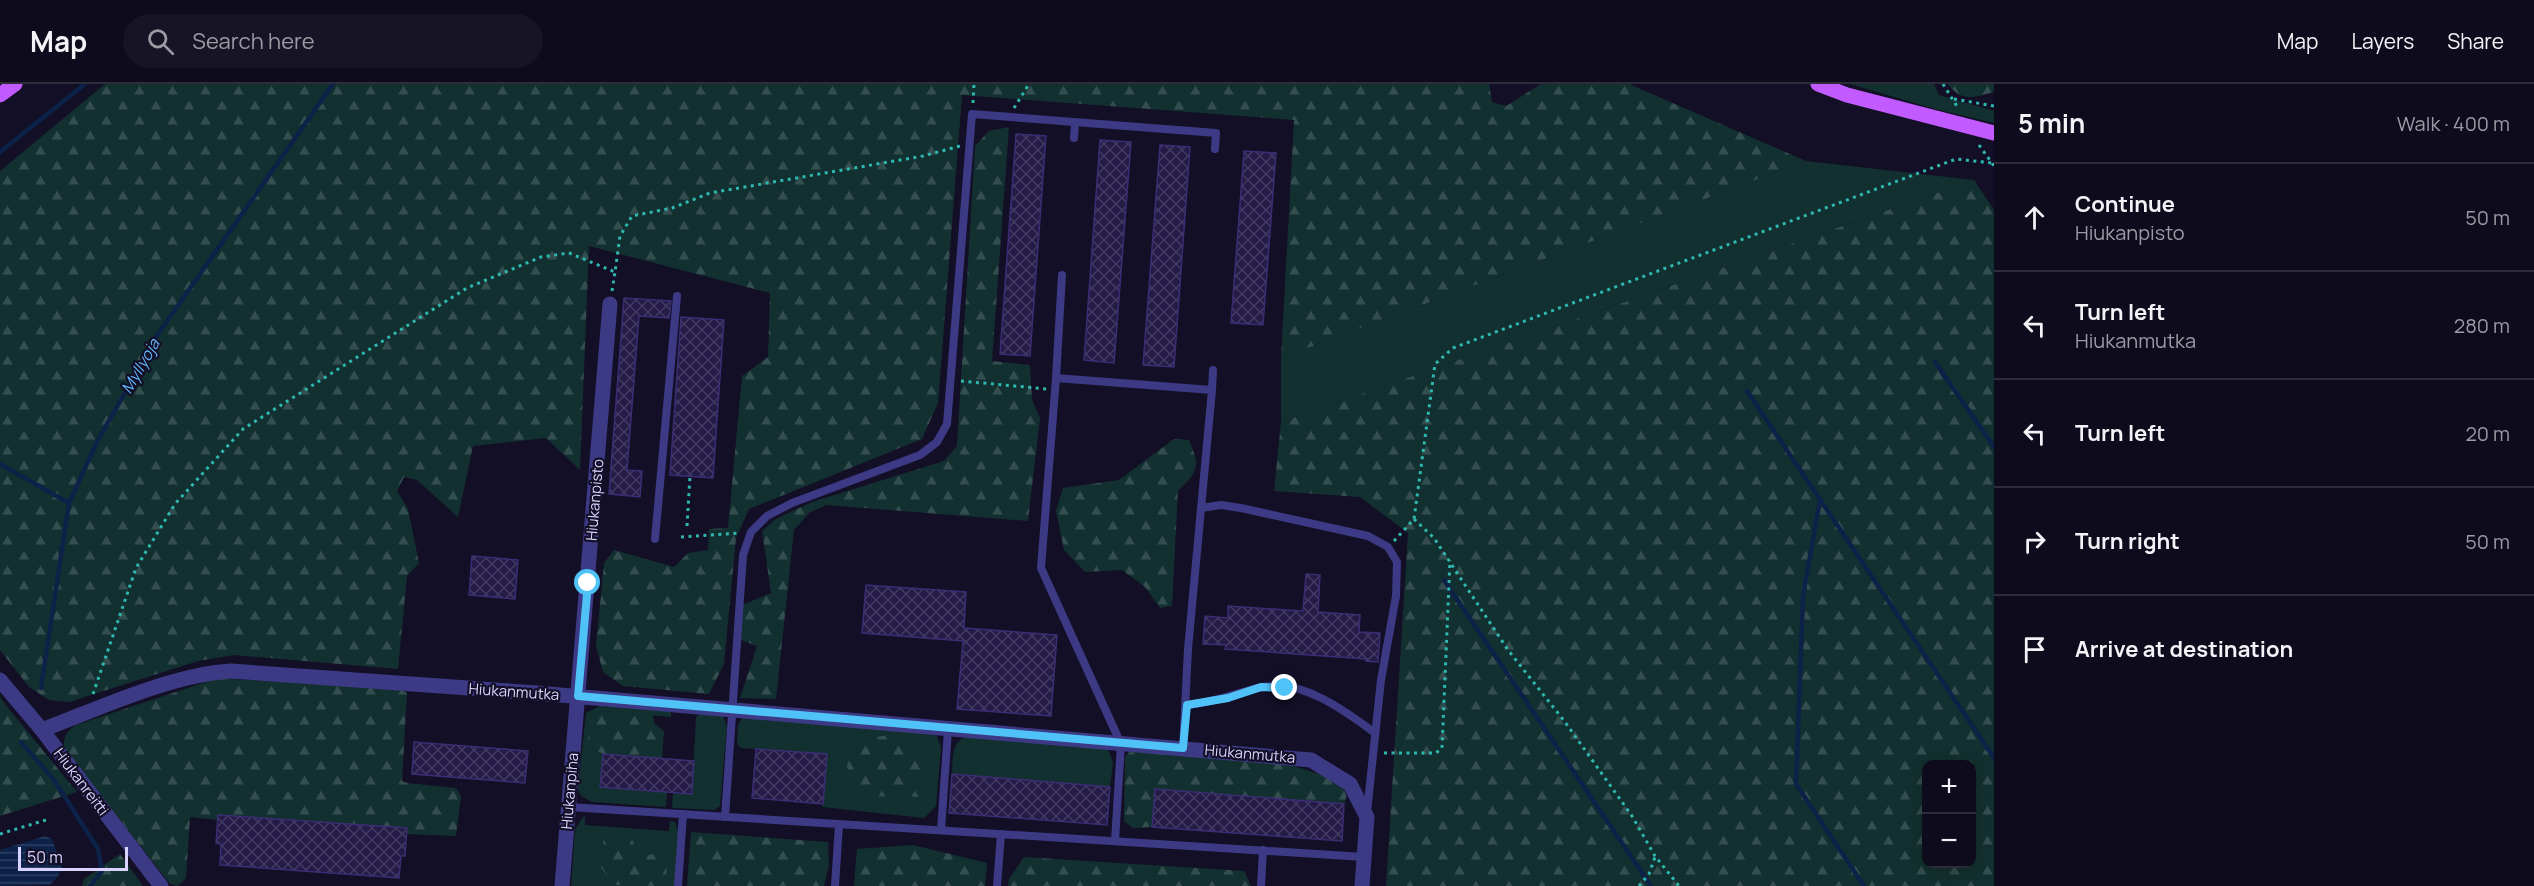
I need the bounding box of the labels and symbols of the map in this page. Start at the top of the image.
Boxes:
water label: Myllyoja [116,334,165,397]
street label: Hiukanpisto [580,458,609,542]
route start [574,569,600,595]
route end [1271,674,1297,700]
street label: Hiukanmutka [468,678,560,705]
street label: Hiukanmutka [1204,739,1296,768]
street label: Hiukanreitti [49,744,114,820]
street label: Hiukanpiha [556,752,583,830]
scale bar [18,844,128,872]

